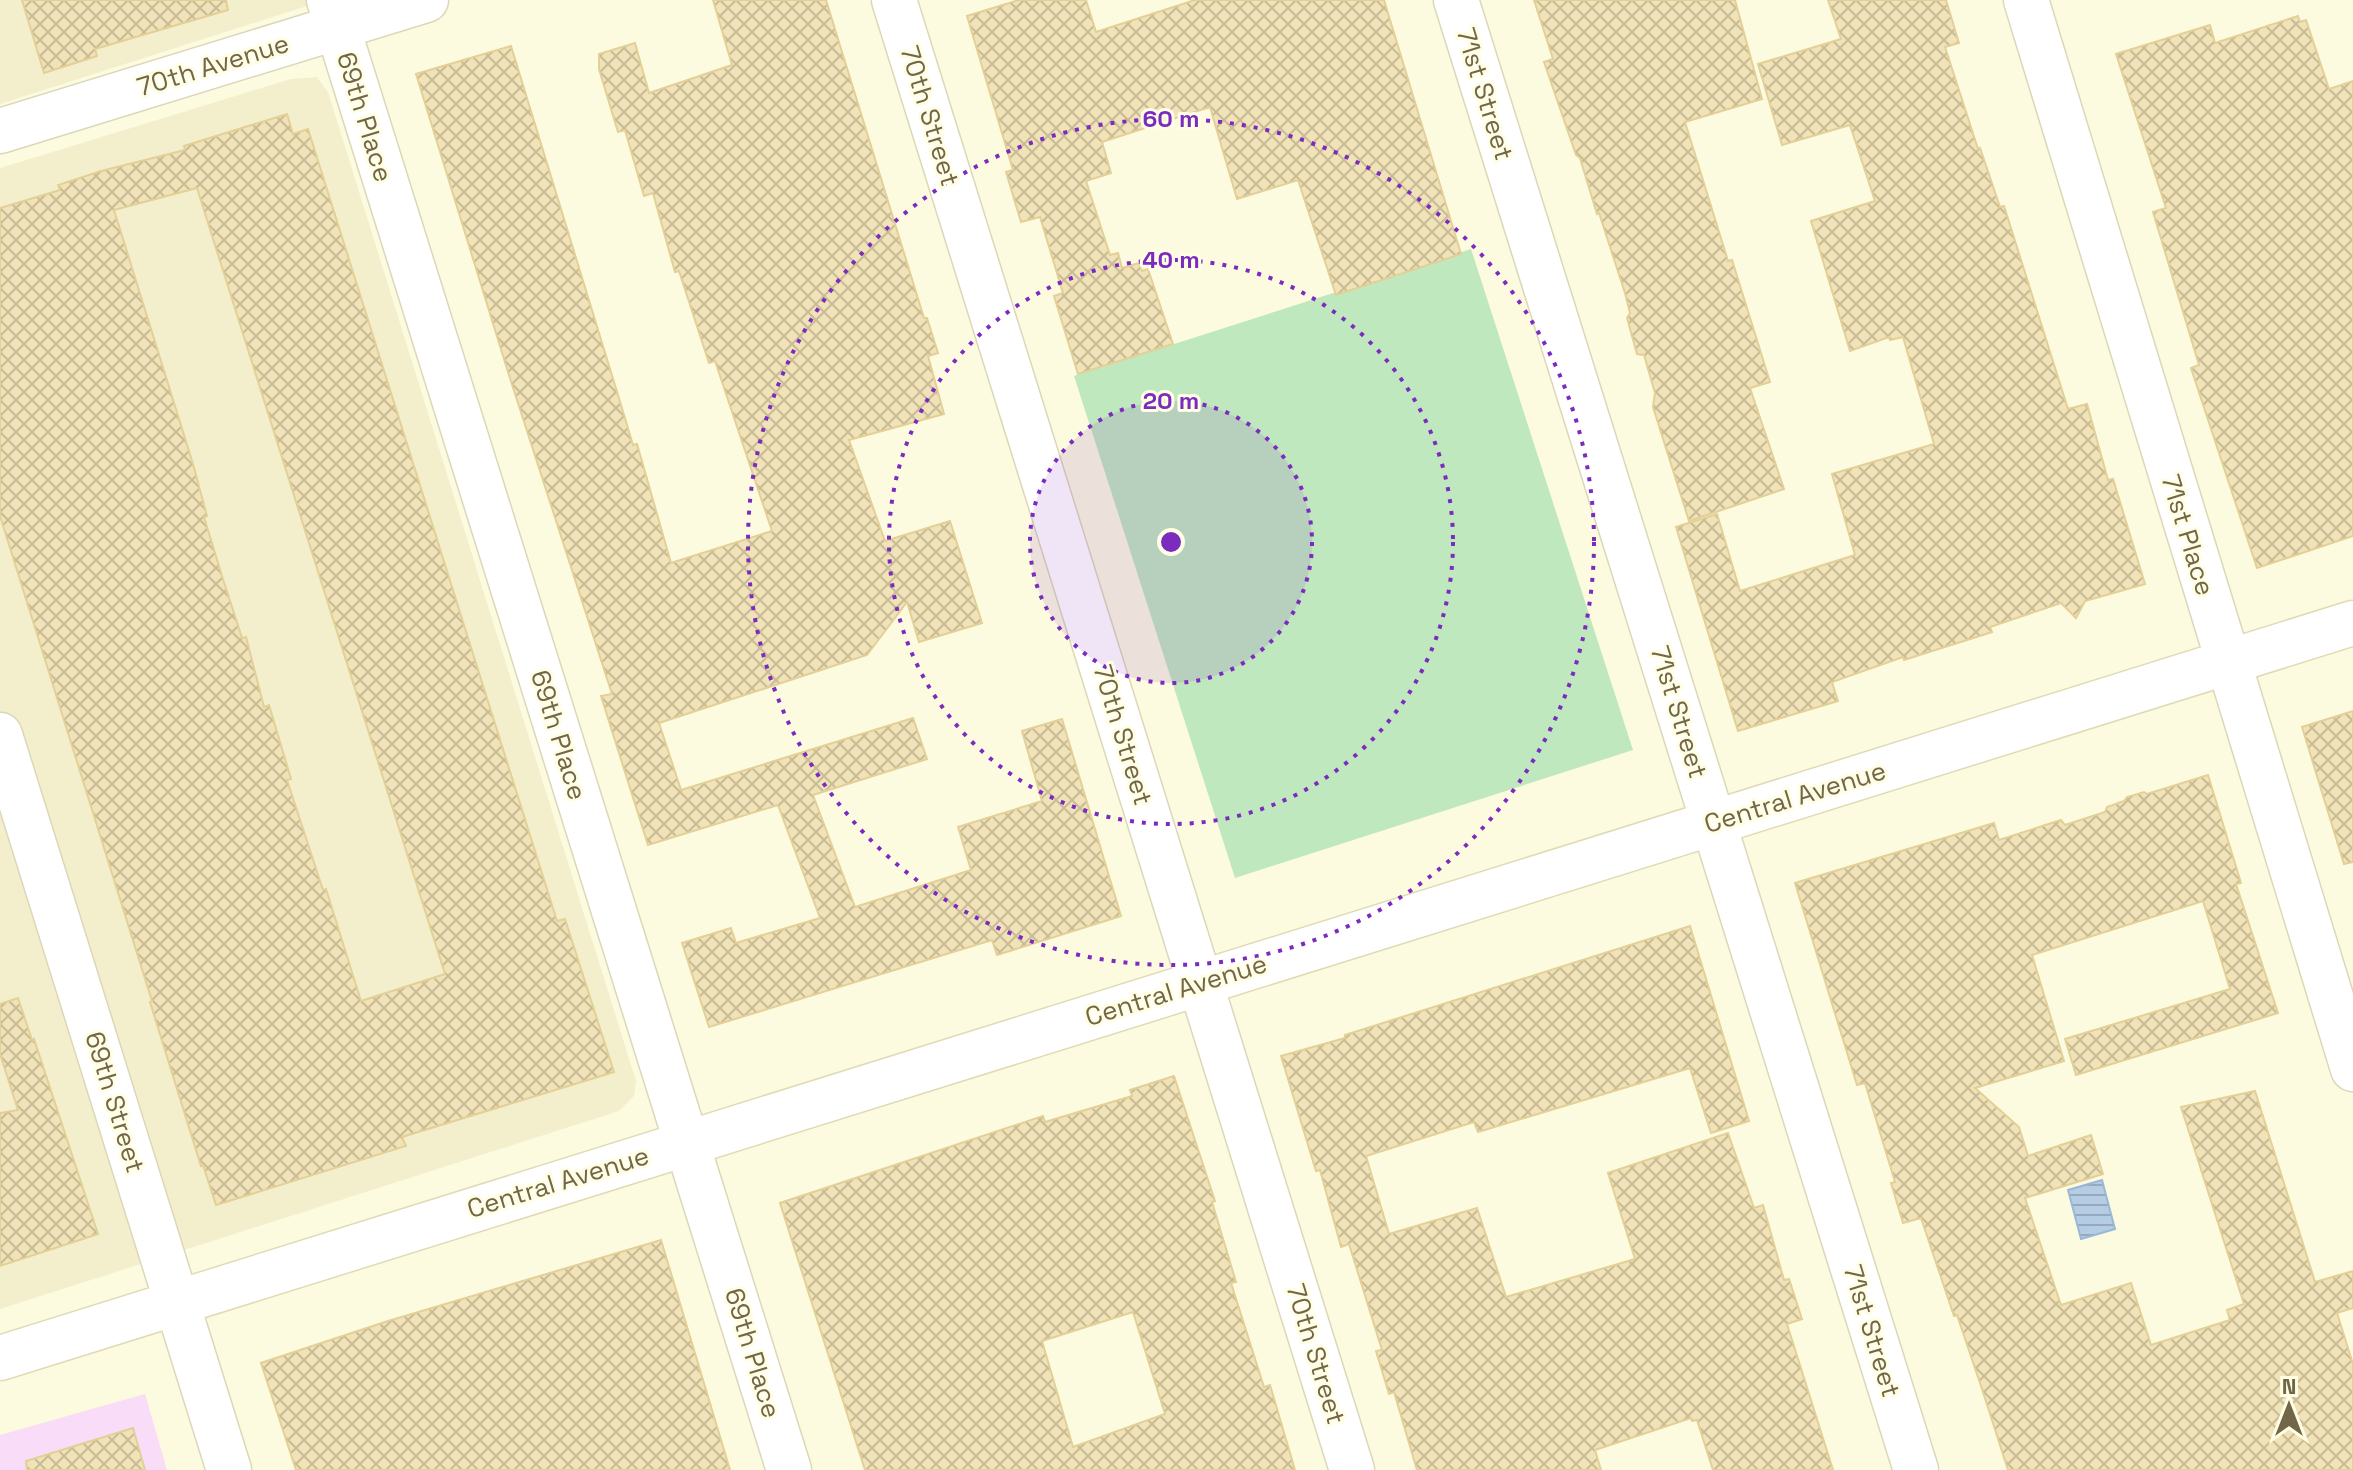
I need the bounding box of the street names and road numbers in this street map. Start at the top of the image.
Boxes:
street label: 71st Street [1449,24,1521,164]
street label: 70th Avenue [133,26,293,104]
street label: 70th Street [893,42,967,190]
street label: 69th Place [329,48,401,186]
street label: 71st Place [2153,470,2223,600]
street label: 71st Street [1643,642,1715,782]
street label: 70th Street [1086,661,1160,809]
street label: 69th Place [523,666,595,804]
street label: Central Avenue [1700,753,1890,841]
street label: Central Avenue [1081,946,1271,1034]
street label: 69th Street [77,1027,153,1177]
street label: Central Avenue [463,1138,653,1226]
street label: 71st Street [1836,1261,1908,1401]
street label: 70th Street [1279,1280,1353,1428]
street label: 69th Place [717,1284,789,1422]

